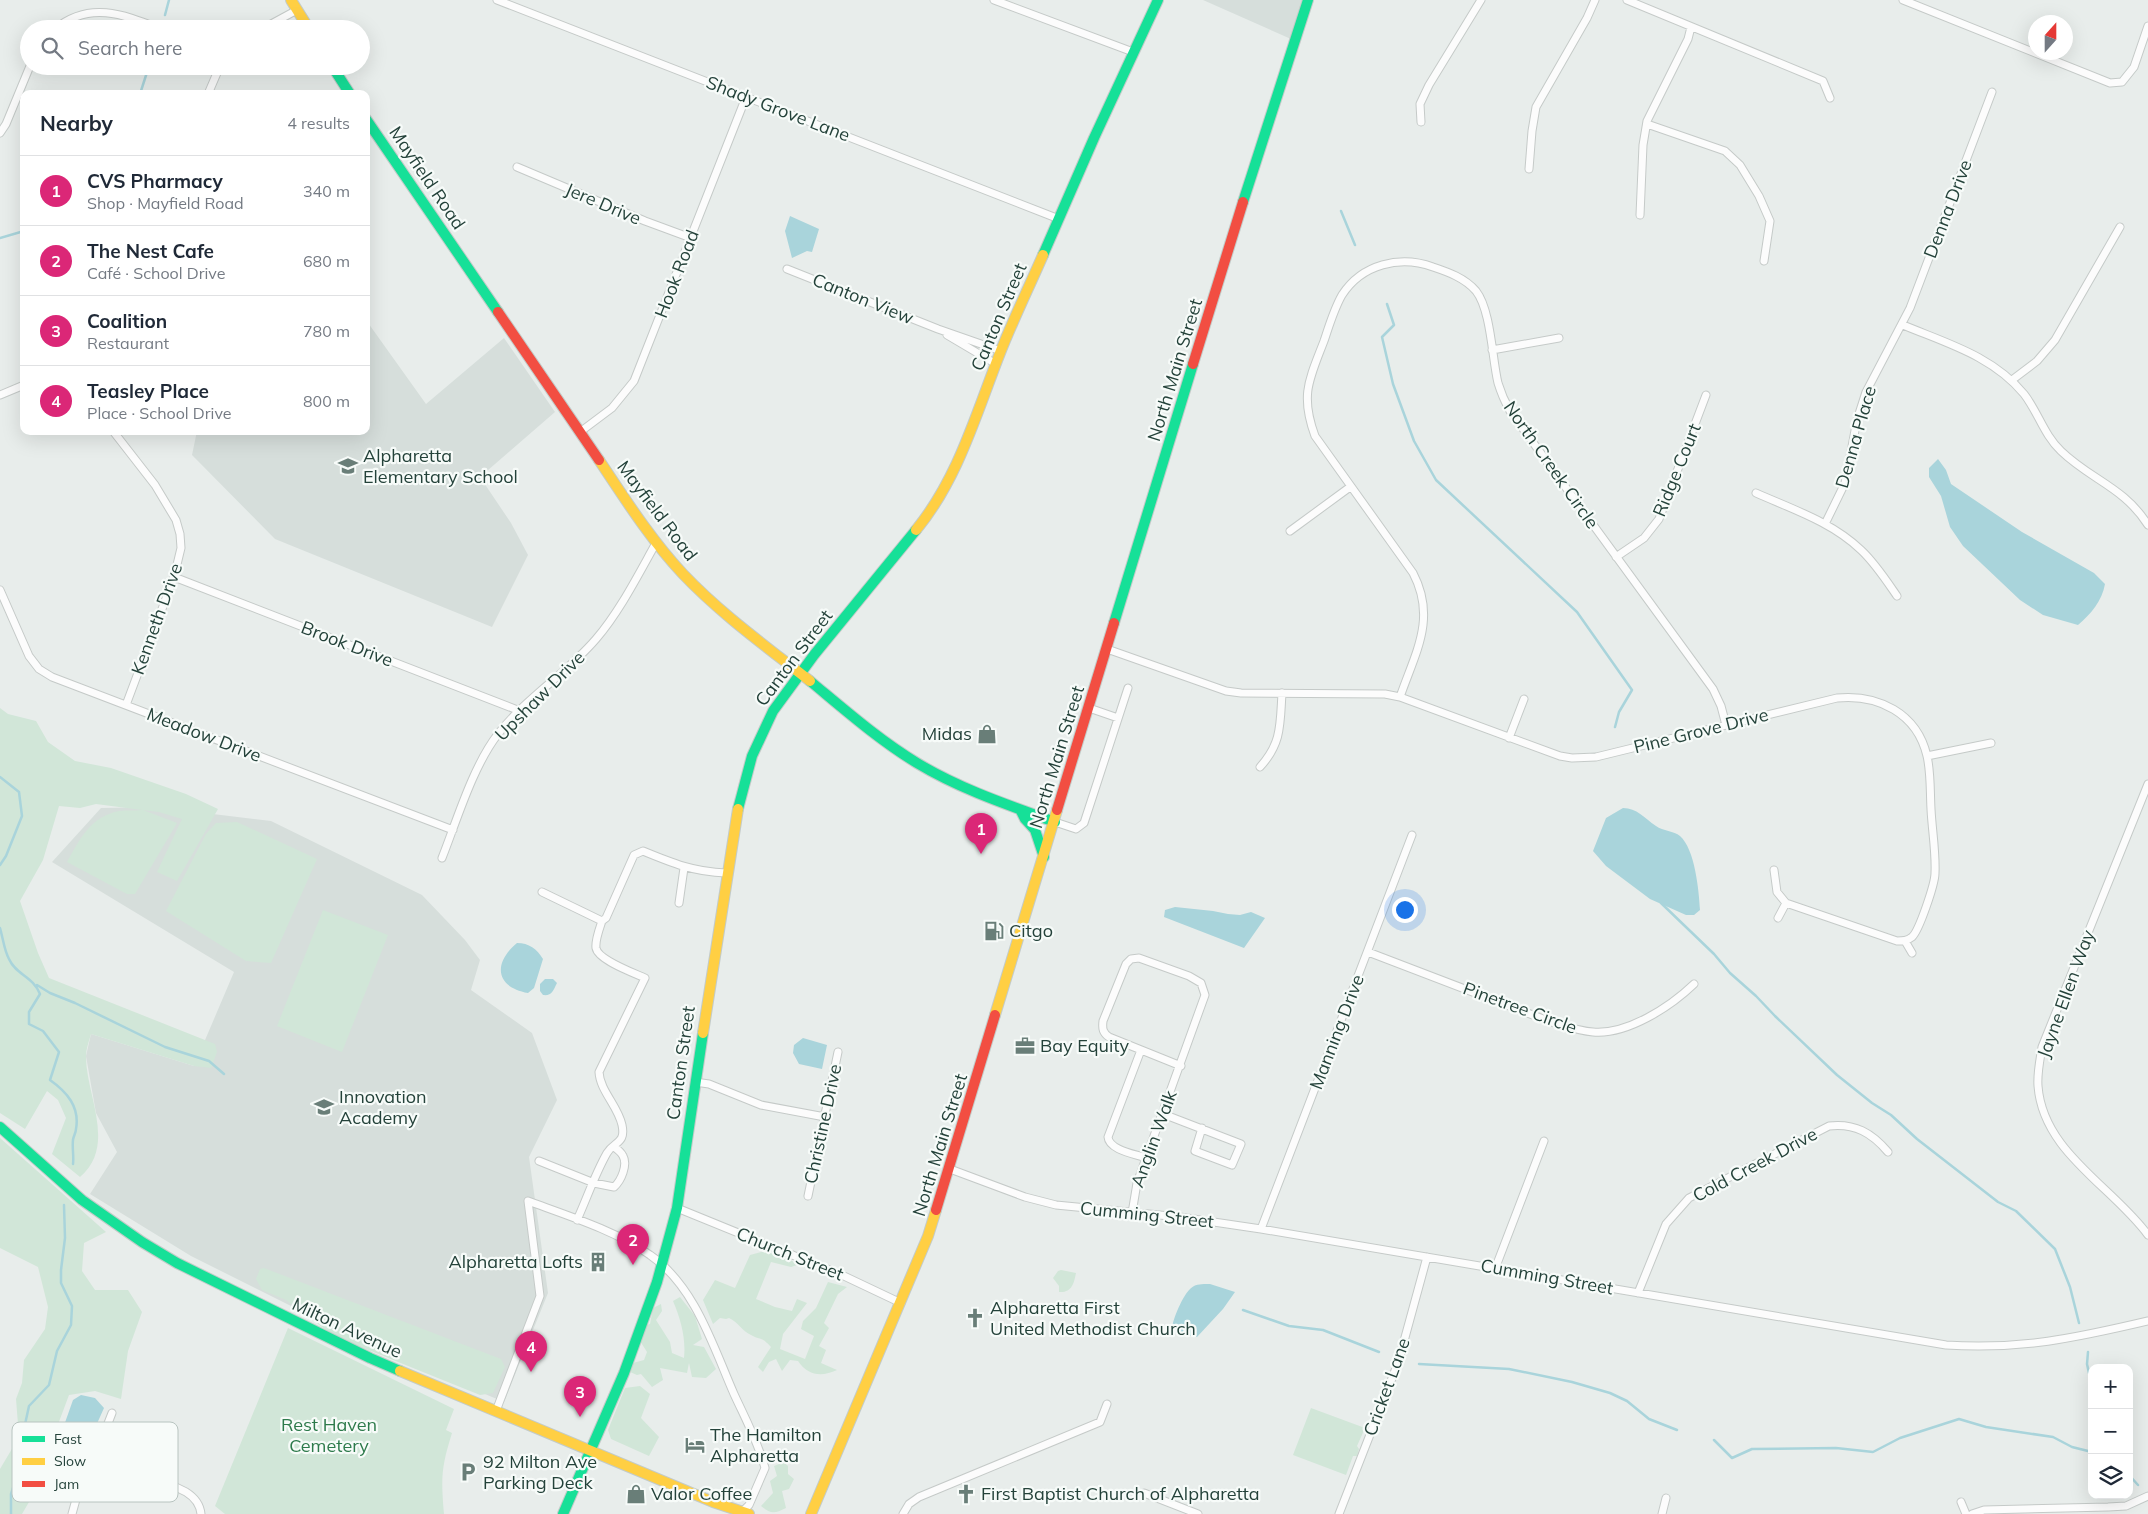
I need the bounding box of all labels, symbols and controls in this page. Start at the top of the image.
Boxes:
north arrow [2028,15,2073,60]
search box [20,20,370,75]
icon: search [38,34,66,62]
text: Search here [78,36,182,60]
street label: Shady Grove Lane [703,71,853,147]
text: Nearby [40,110,113,136]
text: 4 results [287,113,350,133]
street label: Mayfield Road [384,122,470,234]
street label: Denna Drive [1918,156,1977,261]
text: CVS Pharmacy [87,169,223,193]
street label: Jere Drive [562,177,645,230]
text: 1 [51,181,61,201]
text: 340 m [303,181,350,201]
text: Shop · Mayfield Road [87,193,244,213]
street label: Hook Road [649,227,704,321]
text: The Nest Cafe [87,239,214,263]
text: 2 [51,251,61,271]
text: 680 m [303,251,350,271]
street label: Canton Street [966,259,1032,374]
text: Café · School Drive [87,263,225,283]
street label: Canton View [809,268,918,329]
street label: North Main Street [1142,296,1207,444]
text: Coalition [87,309,167,333]
text: 3 [51,321,61,341]
text: 780 m [303,321,350,341]
text: Restaurant [87,333,169,353]
text: Teasley Place [87,379,209,403]
street label: Denna Place [1830,383,1881,491]
text: 4 [51,391,61,411]
text: 800 m [303,391,350,411]
street label: North Creek Circle [1499,396,1604,533]
text: Place · School Drive [87,403,232,423]
street label: Ridge Court [1647,420,1706,520]
place label: Alpharetta Elementary School [363,444,518,488]
school or university icon: Alpharetta Elementary School [337,455,359,477]
street label: Mayfield Road [612,456,703,565]
street label: Kenneth Drive [126,560,187,678]
street label: Canton Street [750,605,837,710]
street label: Brook Drive [298,615,396,672]
street label: Upshaw Drive [490,646,589,745]
street label: North Main Street [1024,683,1089,831]
street label: Meadow Drive [144,702,265,767]
street label: Pine Grove Drive [1631,703,1771,758]
place label: Midas [922,722,972,745]
shop icon: Midas [976,723,998,745]
pin: 1 [965,813,997,854]
your location [1392,897,1418,923]
place label: Citgo [1009,919,1053,942]
fuel station icon: Citgo [983,920,1005,942]
street label: Jayne Ellen Way [2032,926,2100,1061]
street label: Manning Drive [1304,971,1369,1093]
street label: Pinetree Circle [1460,976,1580,1039]
street label: Canton Street [661,1004,700,1121]
place label: Bay Equity [1040,1034,1130,1057]
office icon: Bay Equity [1014,1035,1036,1057]
street label: Christine Drive [799,1062,846,1186]
street label: North Main Street [907,1071,972,1219]
place label: Innovation Academy [339,1085,427,1129]
street label: Anglin Walk [1125,1086,1182,1191]
school or university icon: Innovation Academy [313,1096,335,1118]
street label: Cold Creek Drive [1689,1122,1821,1207]
street label: Cumming Street [1079,1196,1215,1233]
street label: Church Street [733,1222,847,1285]
pin: 2 [617,1224,649,1265]
place label: Alpharetta Lofts [448,1250,583,1273]
building icon: Alpharetta Lofts [587,1251,609,1273]
street label: Cumming Street [1479,1254,1615,1299]
street label: Milton Avenue [289,1292,406,1363]
place label: Alpharetta First United Methodist Church [990,1296,1196,1340]
church icon: Alpharetta First United Methodist Church [964,1307,986,1329]
pin: 4 [515,1331,547,1372]
street label: Cricket Lane [1358,1335,1415,1439]
map controls [2088,1364,2133,1499]
button: + [2088,1364,2133,1409]
pin: 3 [564,1376,596,1417]
button: − [2088,1409,2133,1454]
park label: Rest Haven Cemetery [281,1413,377,1457]
legend [12,1422,178,1502]
place label: The Hamilton Alpharetta [710,1423,822,1467]
text: Fast [54,1430,82,1448]
hotel icon: The Hamilton Alpharetta [684,1434,706,1456]
place label: 92 Milton Ave Parking Deck [483,1450,597,1494]
text: Slow [54,1452,86,1470]
button: layers [2088,1454,2133,1499]
parking icon: 92 Milton Ave Parking Deck [457,1461,479,1483]
text: Jam [54,1475,79,1493]
place label: Valor Coffee [651,1482,752,1505]
place label: First Baptist Church of Alpharetta [981,1482,1260,1505]
shop icon: Valor Coffee [625,1483,647,1505]
church icon: First Baptist Church of Alpharetta [955,1483,977,1505]

